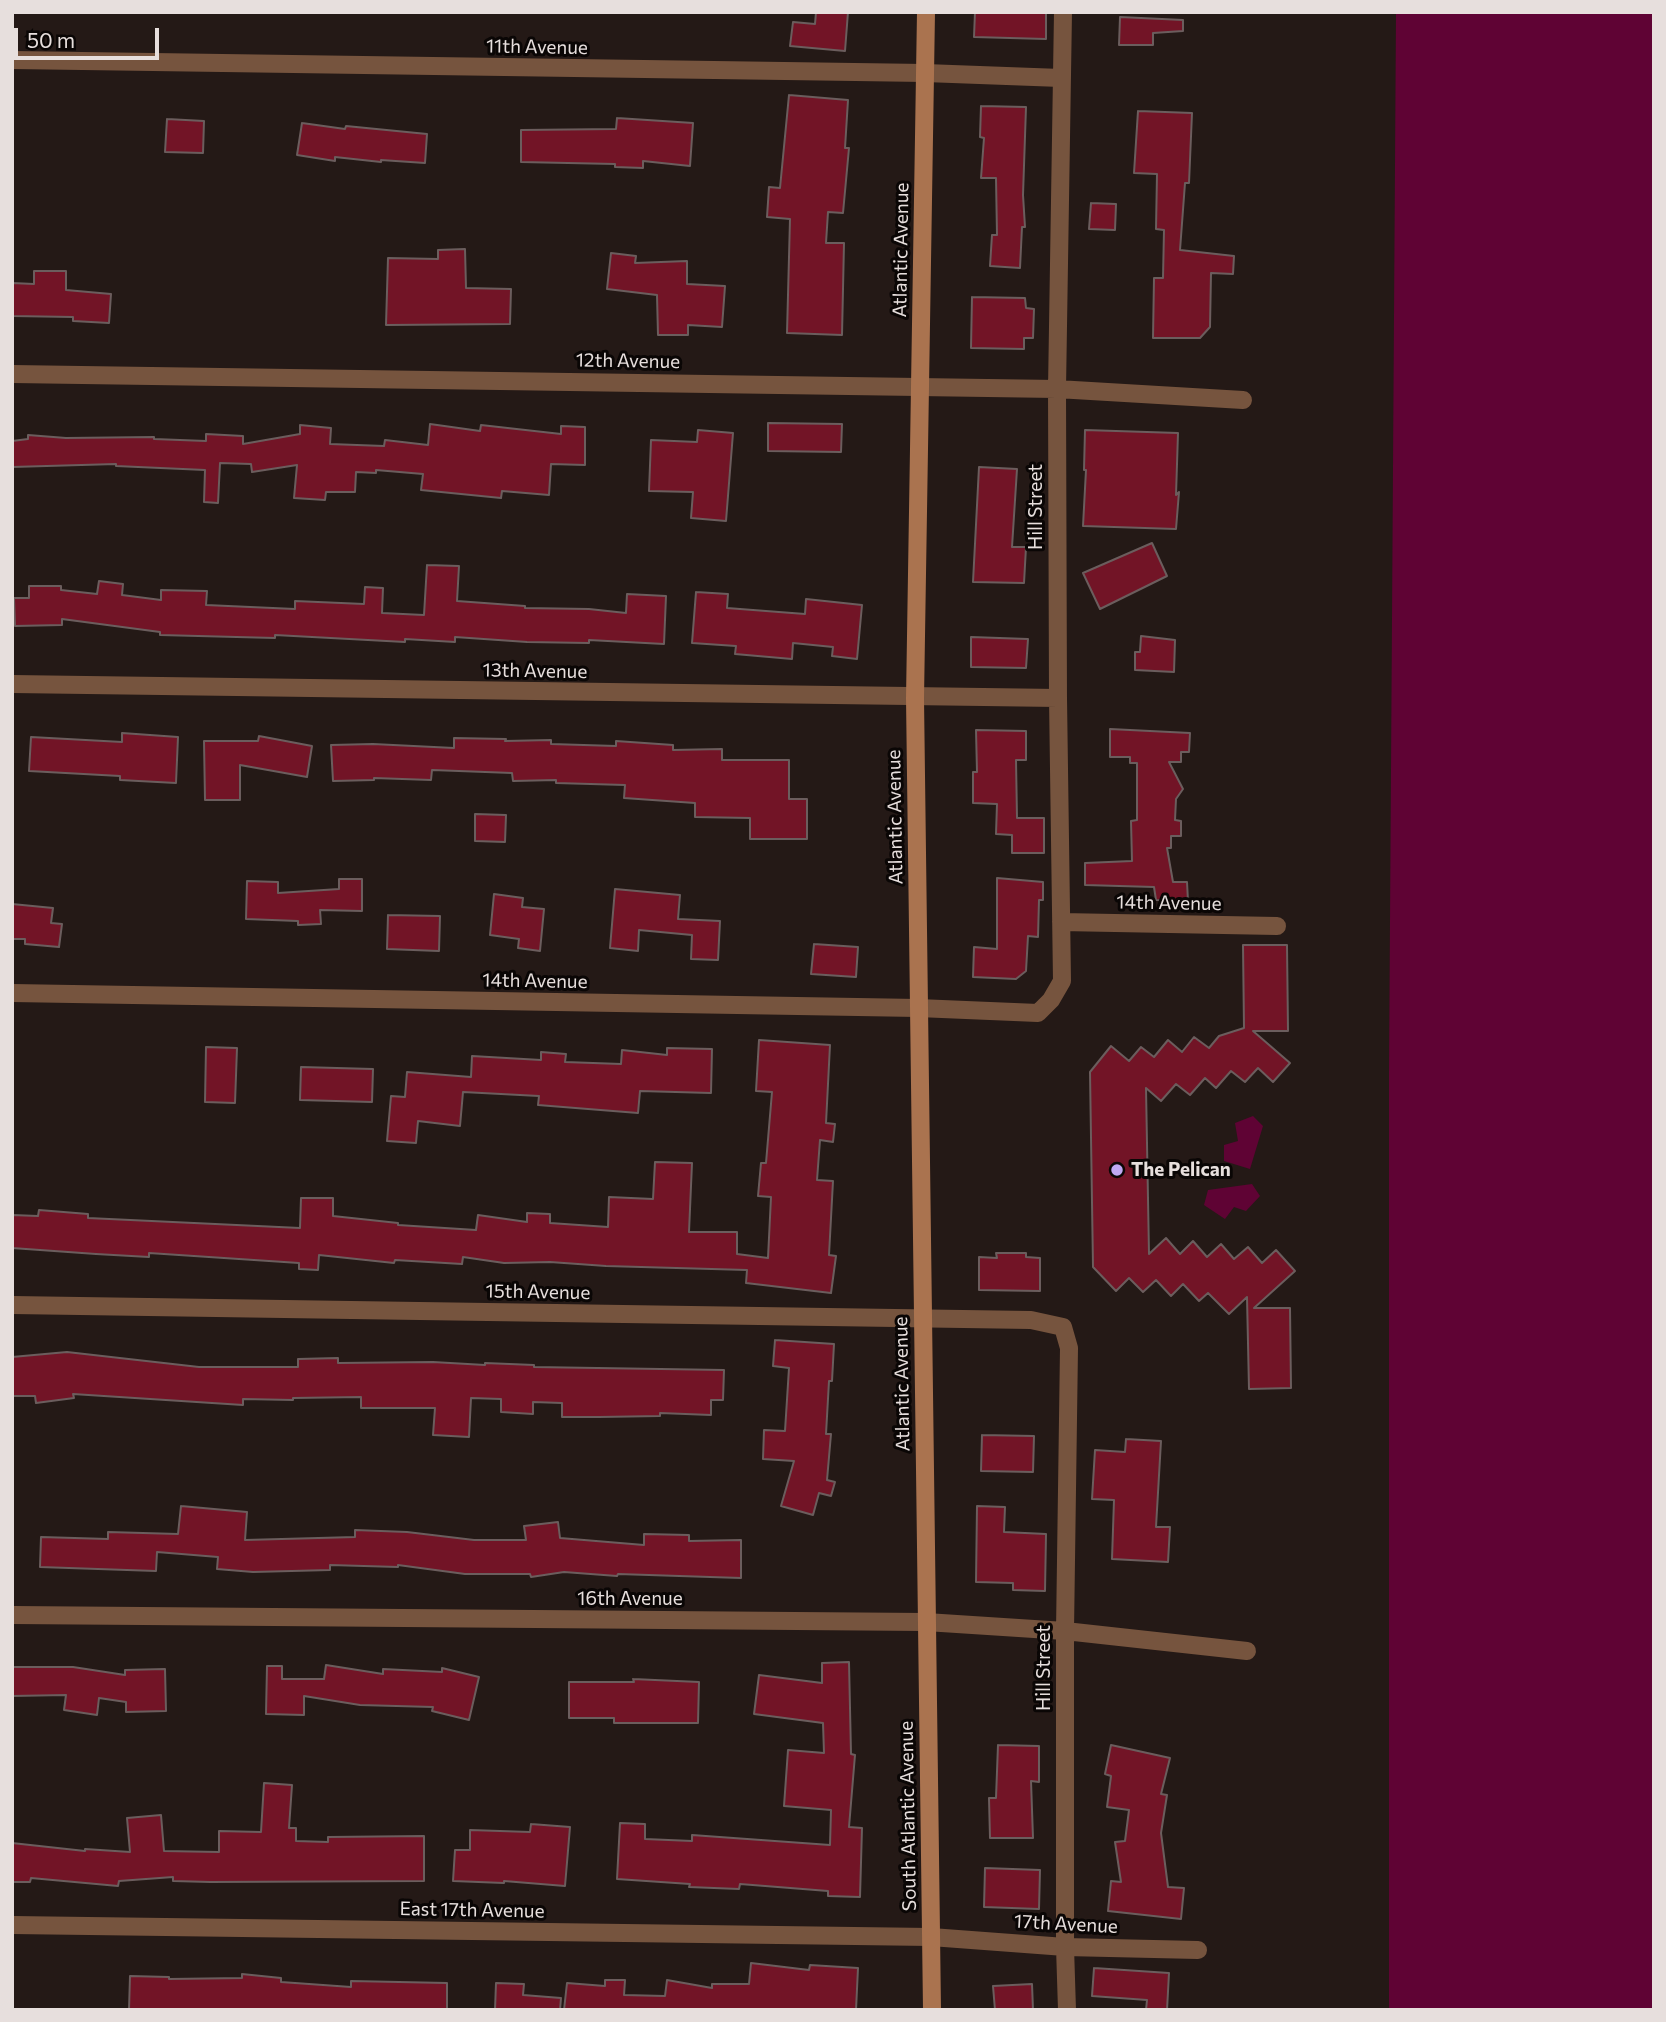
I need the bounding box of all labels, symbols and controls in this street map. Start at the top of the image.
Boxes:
scale bar [18,14,163,58]
text: 50 m [27,27,75,52]
street label: 11th Avenue [486,35,588,59]
street label: Atlantic Avenue [888,182,914,318]
street label: 12th Avenue [576,349,680,373]
street label: Hill Street [1025,464,1047,550]
street label: 13th Avenue [483,659,587,683]
street label: Atlantic Avenue [882,749,908,885]
street label: 14th Avenue [1116,891,1222,915]
street label: 14th Avenue [482,969,588,993]
place label: The Pelican [1131,1159,1231,1181]
marker: The Pelican [1109,1162,1125,1178]
street label: 15th Avenue [485,1280,591,1304]
street label: Atlantic Avenue [889,1316,915,1452]
street label: 16th Avenue [577,1588,683,1610]
street label: Hill Street [1033,1625,1055,1711]
street label: South Atlantic Avenue [895,1721,921,1911]
street label: East 17th Avenue [399,1897,545,1923]
street label: 17th Avenue [1014,1910,1118,1938]

